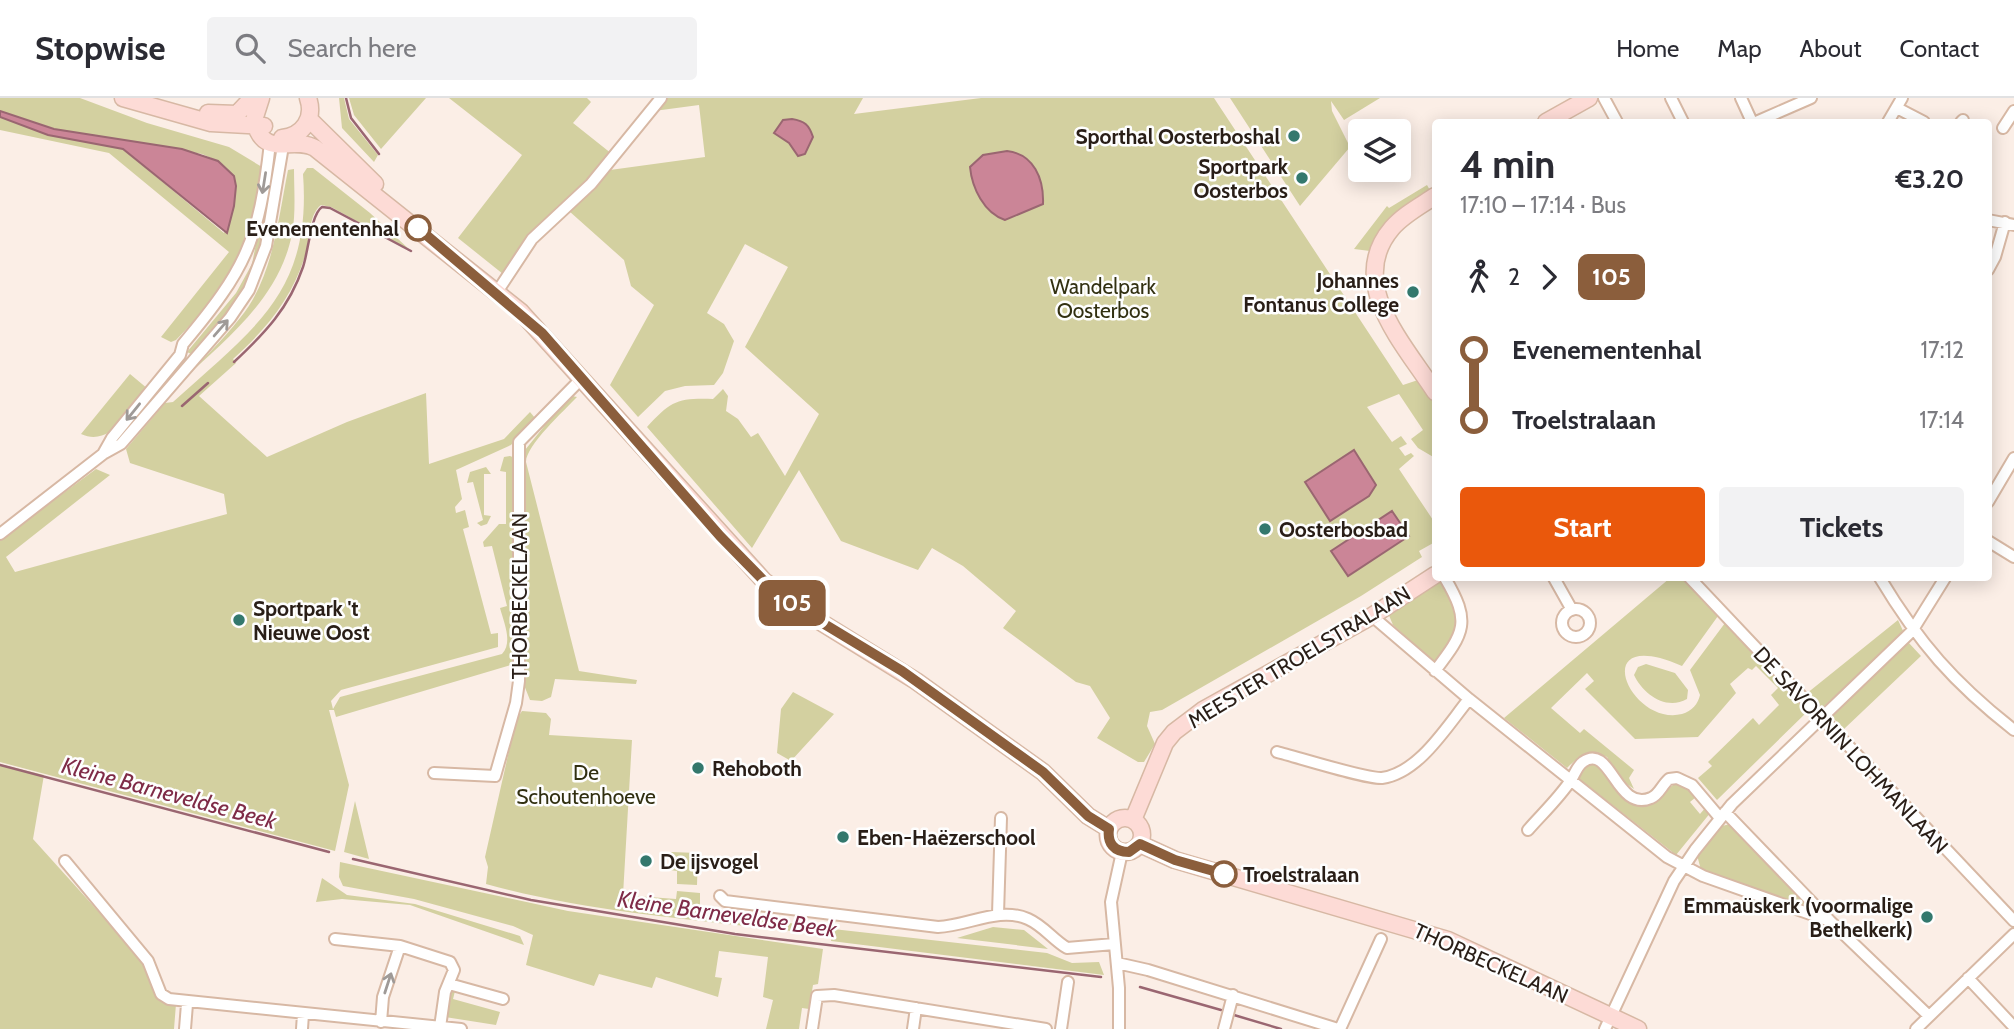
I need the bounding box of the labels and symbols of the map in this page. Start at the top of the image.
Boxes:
place label: Sporthal Oosterboshal [1075,124,1280,149]
marker: Sporthal Oosterboshal [1286,128,1302,144]
place label: Sportpark Oosterbos [1193,154,1289,203]
marker: Sportpark Oosterbos [1294,170,1310,186]
one-way arrow [257,171,270,194]
marker: Evenementenhal [405,215,431,241]
place label: Evenementenhal [246,216,399,241]
place label: Johannes Fontanus College [1243,268,1399,317]
park label: Wandelpark Oosterbos [1050,274,1157,323]
marker: Johannes Fontanus College [1405,284,1421,300]
one-way arrow [213,319,229,337]
one-way arrow [125,402,141,420]
street label: THORBECKELAAN [507,513,532,679]
place label: Oosterbosbad [1279,517,1408,542]
marker: Oosterbosbad [1257,521,1273,537]
line badge: 105 [752,580,832,626]
street label: MEESTER TROELSTRALAAN [1183,581,1415,733]
place label: Sportpark 't Nieuwe Oost [253,596,370,645]
marker: Sportpark 't Nieuwe Oost [231,612,247,628]
street label: DE SAVORNIN LOHMANLAAN [1749,641,1953,859]
water label: Kleine Barneveldse Beek [59,751,280,835]
place label: Rehoboth [712,756,802,781]
park label: De Schoutenhoeve [516,760,656,809]
marker: Rehoboth [690,760,706,776]
place label: Eben-Haëzerschool [857,825,1036,850]
marker: Eben-Haëzerschool [835,829,851,845]
place label: De ijsvogel [660,849,759,874]
marker: De ijsvogel [638,853,654,869]
marker: Troelstralaan [1211,861,1237,887]
place label: Troelstralaan [1243,862,1359,887]
water label: Kleine Barneveldse Beek [616,885,840,943]
place label: Emmaüskerk (voormalige Bethelkerk) [1683,893,1913,942]
marker: Emmaüskerk (voormalige Bethelkerk) [1919,909,1935,925]
street label: THORBECKELAAN [1410,918,1572,1008]
one-way arrow [383,973,395,995]

